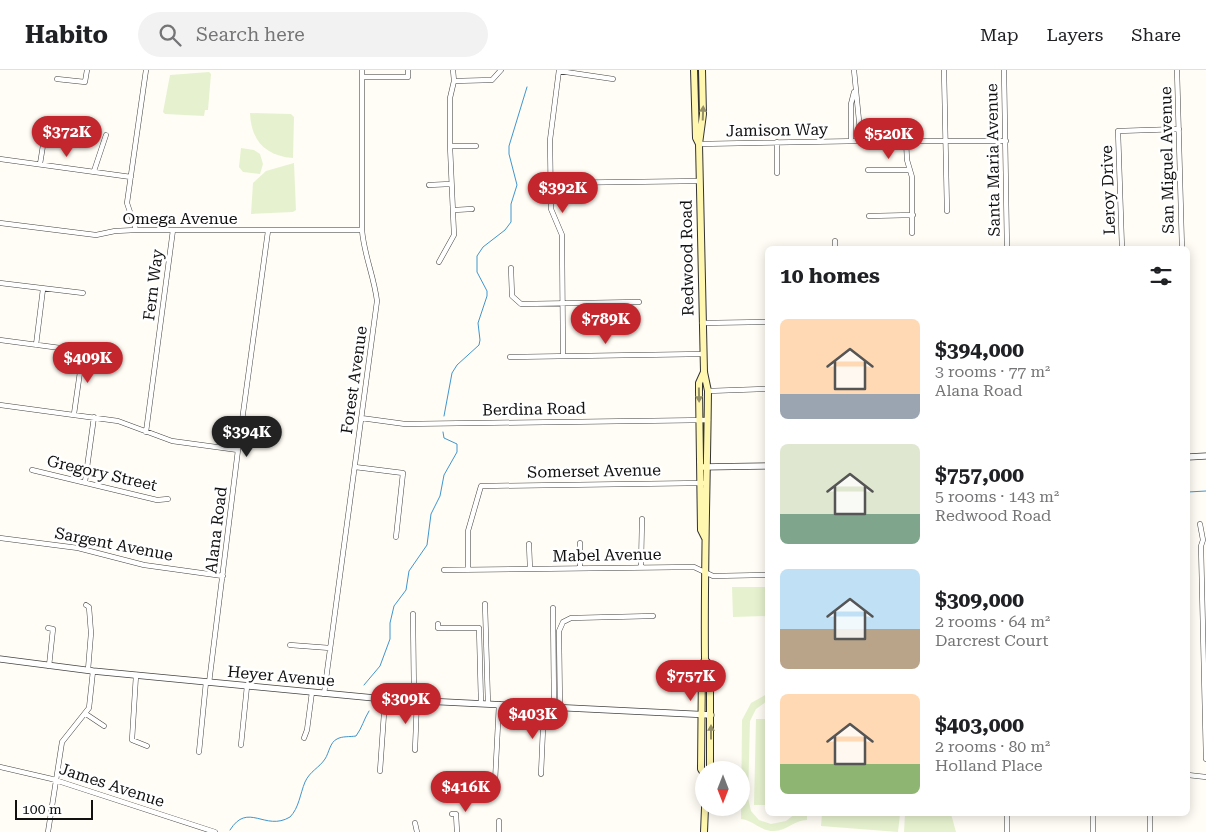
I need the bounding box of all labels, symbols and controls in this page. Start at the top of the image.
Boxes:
search box [138,12,488,57]
text: Habito [25,21,108,49]
icon: search [156,21,184,49]
text: Search here [196,23,305,46]
text: Map [980,24,1019,45]
text: Layers [1047,24,1103,45]
text: Share [1131,24,1181,45]
street label: Santa Maria Avenue [982,83,1004,237]
street label: San Miguel Avenue [1156,86,1178,234]
one-way arrow [699,104,707,120]
pin: $372K [32,116,102,158]
pin: $520K [854,118,924,160]
street label: Jamison Way [726,120,829,140]
text: $372K [43,122,91,141]
text: $520K [865,124,913,143]
street label: Leroy Drive [1097,144,1119,235]
pin: $392K [528,172,598,214]
text: $392K [539,178,587,197]
street label: Redwood Road [676,200,698,316]
street label: Omega Avenue [123,209,238,228]
street label: Fern Way [139,248,167,322]
icon: filters [1147,262,1175,290]
text: 10 homes [780,264,880,288]
pin: $789K [571,302,641,345]
text: $789K [582,309,630,328]
street label: Forest Avenue [337,325,371,435]
text: $394,000 [935,338,1024,362]
icon: home [820,339,880,399]
pin: $409K [53,342,123,384]
text: $409K [64,348,112,367]
text: 3 rooms · 77 m² [935,362,1050,381]
text: Alana Road [935,381,1022,400]
one-way arrow [696,387,704,403]
street label: Berdina Road [482,399,586,419]
pin: $394K [212,416,282,458]
text: $394K [223,422,271,441]
street label: Gregory Street [45,451,159,495]
street label: Somerset Avenue [527,460,661,482]
text: $757,000 [935,463,1024,487]
icon: home [820,464,880,524]
street label: Alana Road [201,485,231,575]
text: 5 rooms · 143 m² [935,487,1059,506]
text: Redwood Road [935,506,1051,525]
street label: Sargent Avenue [53,523,175,565]
street label: Mabel Avenue [552,545,662,565]
text: $309,000 [935,588,1024,612]
icon: home [820,589,880,649]
text: 2 rooms · 64 m² [935,612,1050,631]
text: Darcrest Court [935,631,1048,650]
pin: $757K [656,660,726,702]
street label: Heyer Avenue [227,662,336,690]
text: $757K [667,666,715,685]
pin: $309K [371,682,441,725]
text: $309K [382,689,430,708]
pin: $403K [498,698,568,740]
text: $403K [509,704,557,723]
text: $403,000 [935,713,1024,737]
icon: home [820,714,880,774]
one-way arrow [707,723,715,739]
text: 2 rooms · 80 m² [935,737,1050,756]
text: Holland Place [935,756,1043,775]
street label: James Avenue [57,759,167,811]
north arrow [695,761,750,816]
map controls [695,761,750,816]
pin: $416K [431,770,501,813]
text: $416K [442,777,490,796]
scale bar [15,797,92,820]
text: 100 m [22,801,62,817]

